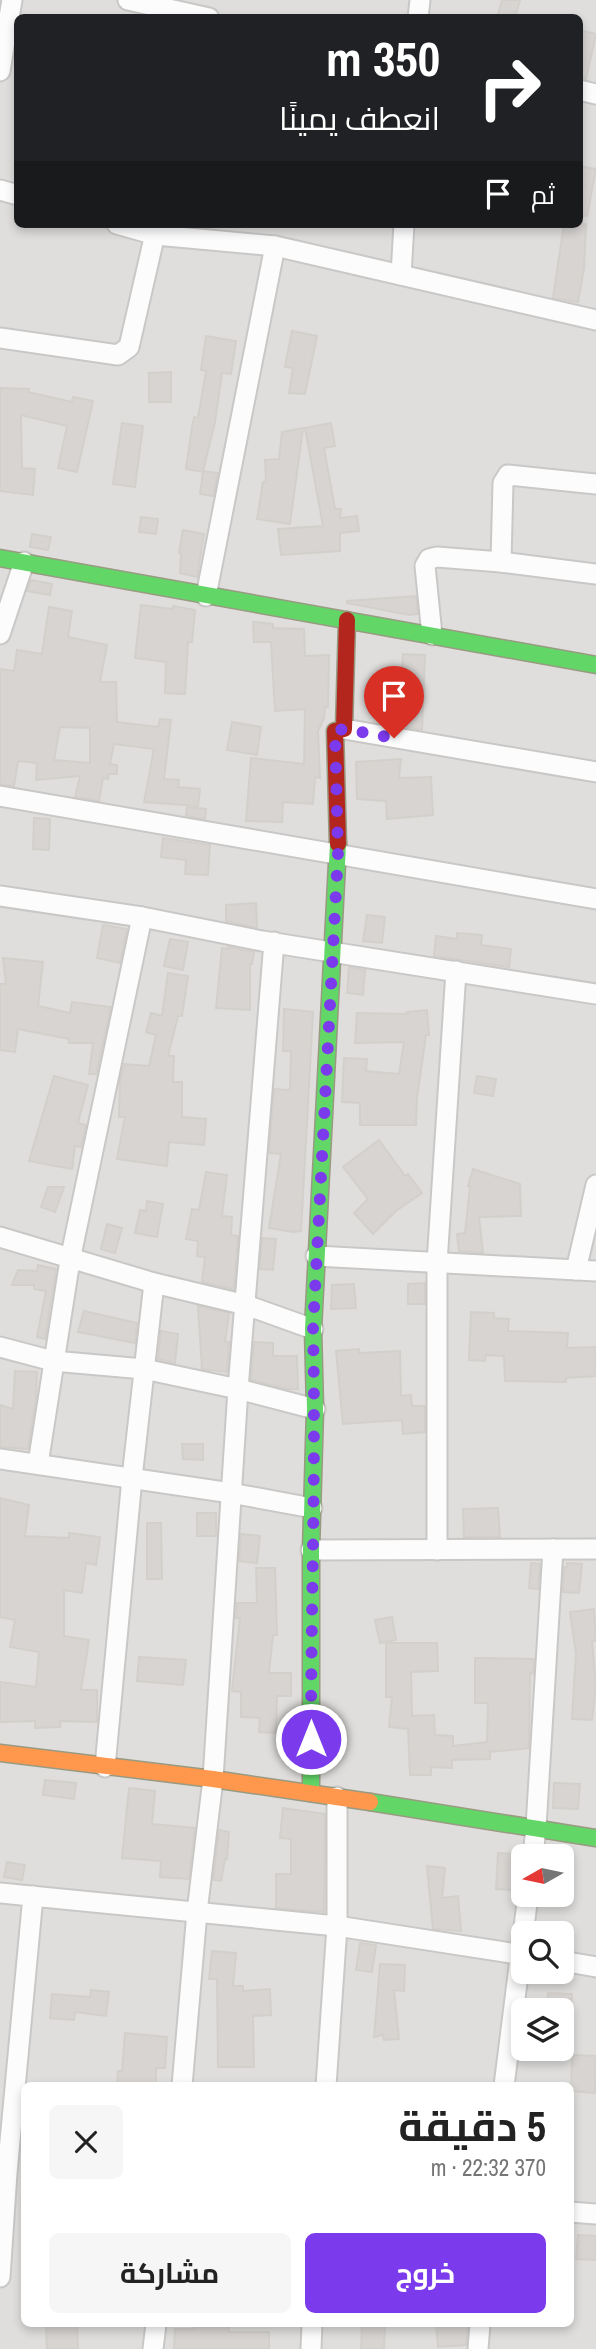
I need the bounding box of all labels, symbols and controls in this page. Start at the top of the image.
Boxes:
text: 350 m [326,25,440,91]
icon: right [464,42,555,133]
text: انعطف يمينًا [279,97,440,140]
icon: arrive [479,175,517,213]
text: ثم [531,177,555,212]
pin [364,666,424,738]
icon: arrive [375,677,413,715]
position arrow [274,1702,348,1776]
north arrow [511,1844,574,1908]
map controls [511,1844,574,2061]
button: search [511,1921,574,1984]
button: layers [511,1998,574,2061]
text: 5 دقيقة [399,2098,546,2154]
button: close [49,2105,123,2179]
text: 370 m · 22:32 [431,2152,546,2183]
button: مشاركة [49,2233,291,2313]
button: خروج [305,2233,546,2313]

